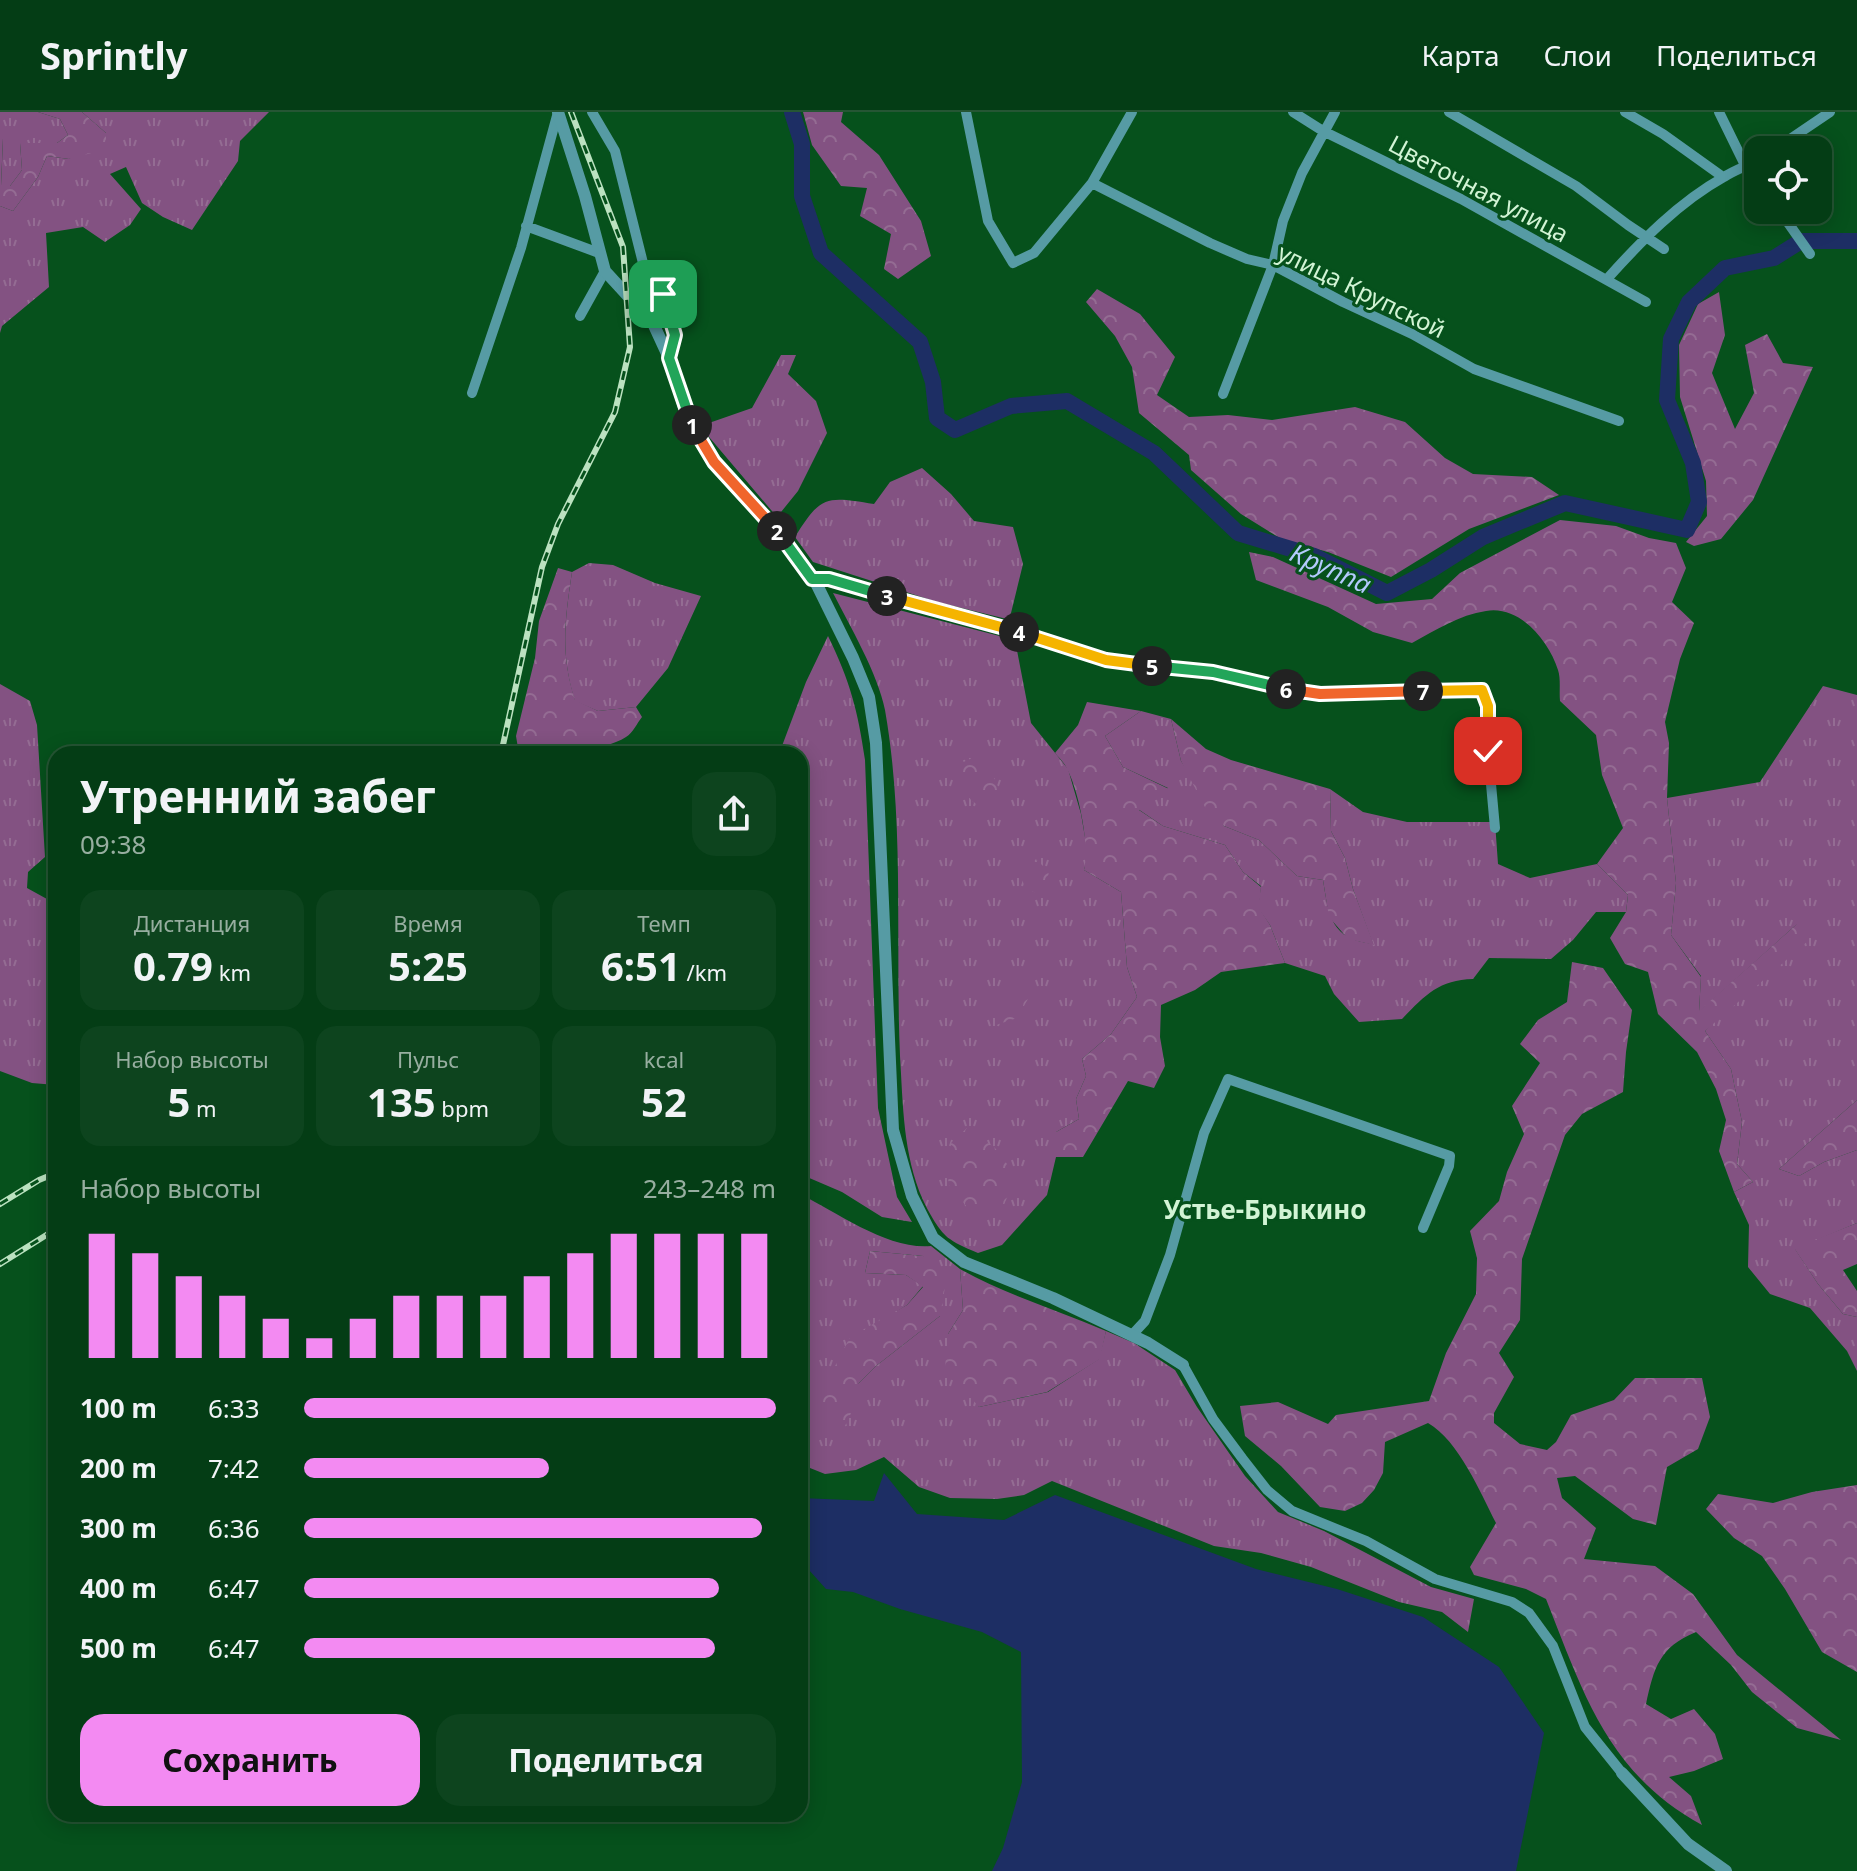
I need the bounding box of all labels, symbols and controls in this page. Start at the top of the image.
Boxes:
text: Sprintly [40,29,188,81]
text: Карта [1421,36,1500,74]
text: Слои [1544,36,1612,74]
text: Поделиться [1656,36,1817,74]
street label: Цветочная улица [1383,127,1575,249]
map controls [1744,136,1832,224]
button: locate [1744,136,1832,224]
street label: улица Крупской [1272,235,1452,345]
pin [629,260,697,328]
icon: arrive [641,272,685,316]
pin: 1 [672,405,712,445]
text: 1 [686,410,698,440]
pin: 2 [757,511,797,551]
text: 2 [771,516,783,546]
water label: Круппа [1285,534,1378,602]
pin: 3 [867,576,907,616]
text: 3 [881,581,893,611]
pin: 4 [999,612,1039,652]
text: 4 [1013,617,1025,647]
pin: 5 [1132,646,1172,686]
text: 5 [1146,651,1158,681]
pin: 6 [1266,669,1306,709]
pin: 7 [1403,671,1443,711]
text: 6 [1280,674,1292,704]
text: 7 [1417,676,1429,706]
pin [1454,717,1522,785]
icon: check [1466,729,1510,773]
text: Утренний забег [80,766,436,826]
button: share [692,772,776,856]
text: 09:38 [80,826,146,862]
text: Дистанция [134,908,250,938]
text: Время [393,908,463,938]
text: Темп [637,908,691,938]
text: 0.79 [133,938,213,993]
text: 5:25 [388,938,468,993]
text: 6:51 [601,938,681,993]
text: km [213,957,251,987]
text: /km [681,957,727,987]
text: Набор высоты [115,1044,269,1074]
text: Пульс [397,1044,459,1074]
text: kcal [644,1044,684,1074]
text: 5 [167,1074,190,1129]
text: 135 [367,1074,436,1129]
text: 52 [641,1074,687,1129]
text: m [190,1093,217,1123]
text: bpm [436,1093,489,1123]
text: Набор высоты [80,1170,261,1206]
text: 243–248 m [643,1170,776,1206]
district label: Устье-Брыкино [1164,1191,1366,1227]
text: 100 m [80,1390,157,1426]
text: 6:33 [208,1390,260,1426]
text: 200 m [80,1450,157,1486]
text: 7:42 [208,1450,260,1486]
text: 300 m [80,1510,157,1546]
text: 6:36 [208,1510,260,1546]
text: 400 m [80,1570,157,1606]
text: 6:47 [208,1570,260,1606]
text: 500 m [80,1630,157,1666]
text: 6:47 [208,1630,260,1666]
button: Сохранить [80,1714,420,1806]
button: Поделиться [436,1714,776,1806]

